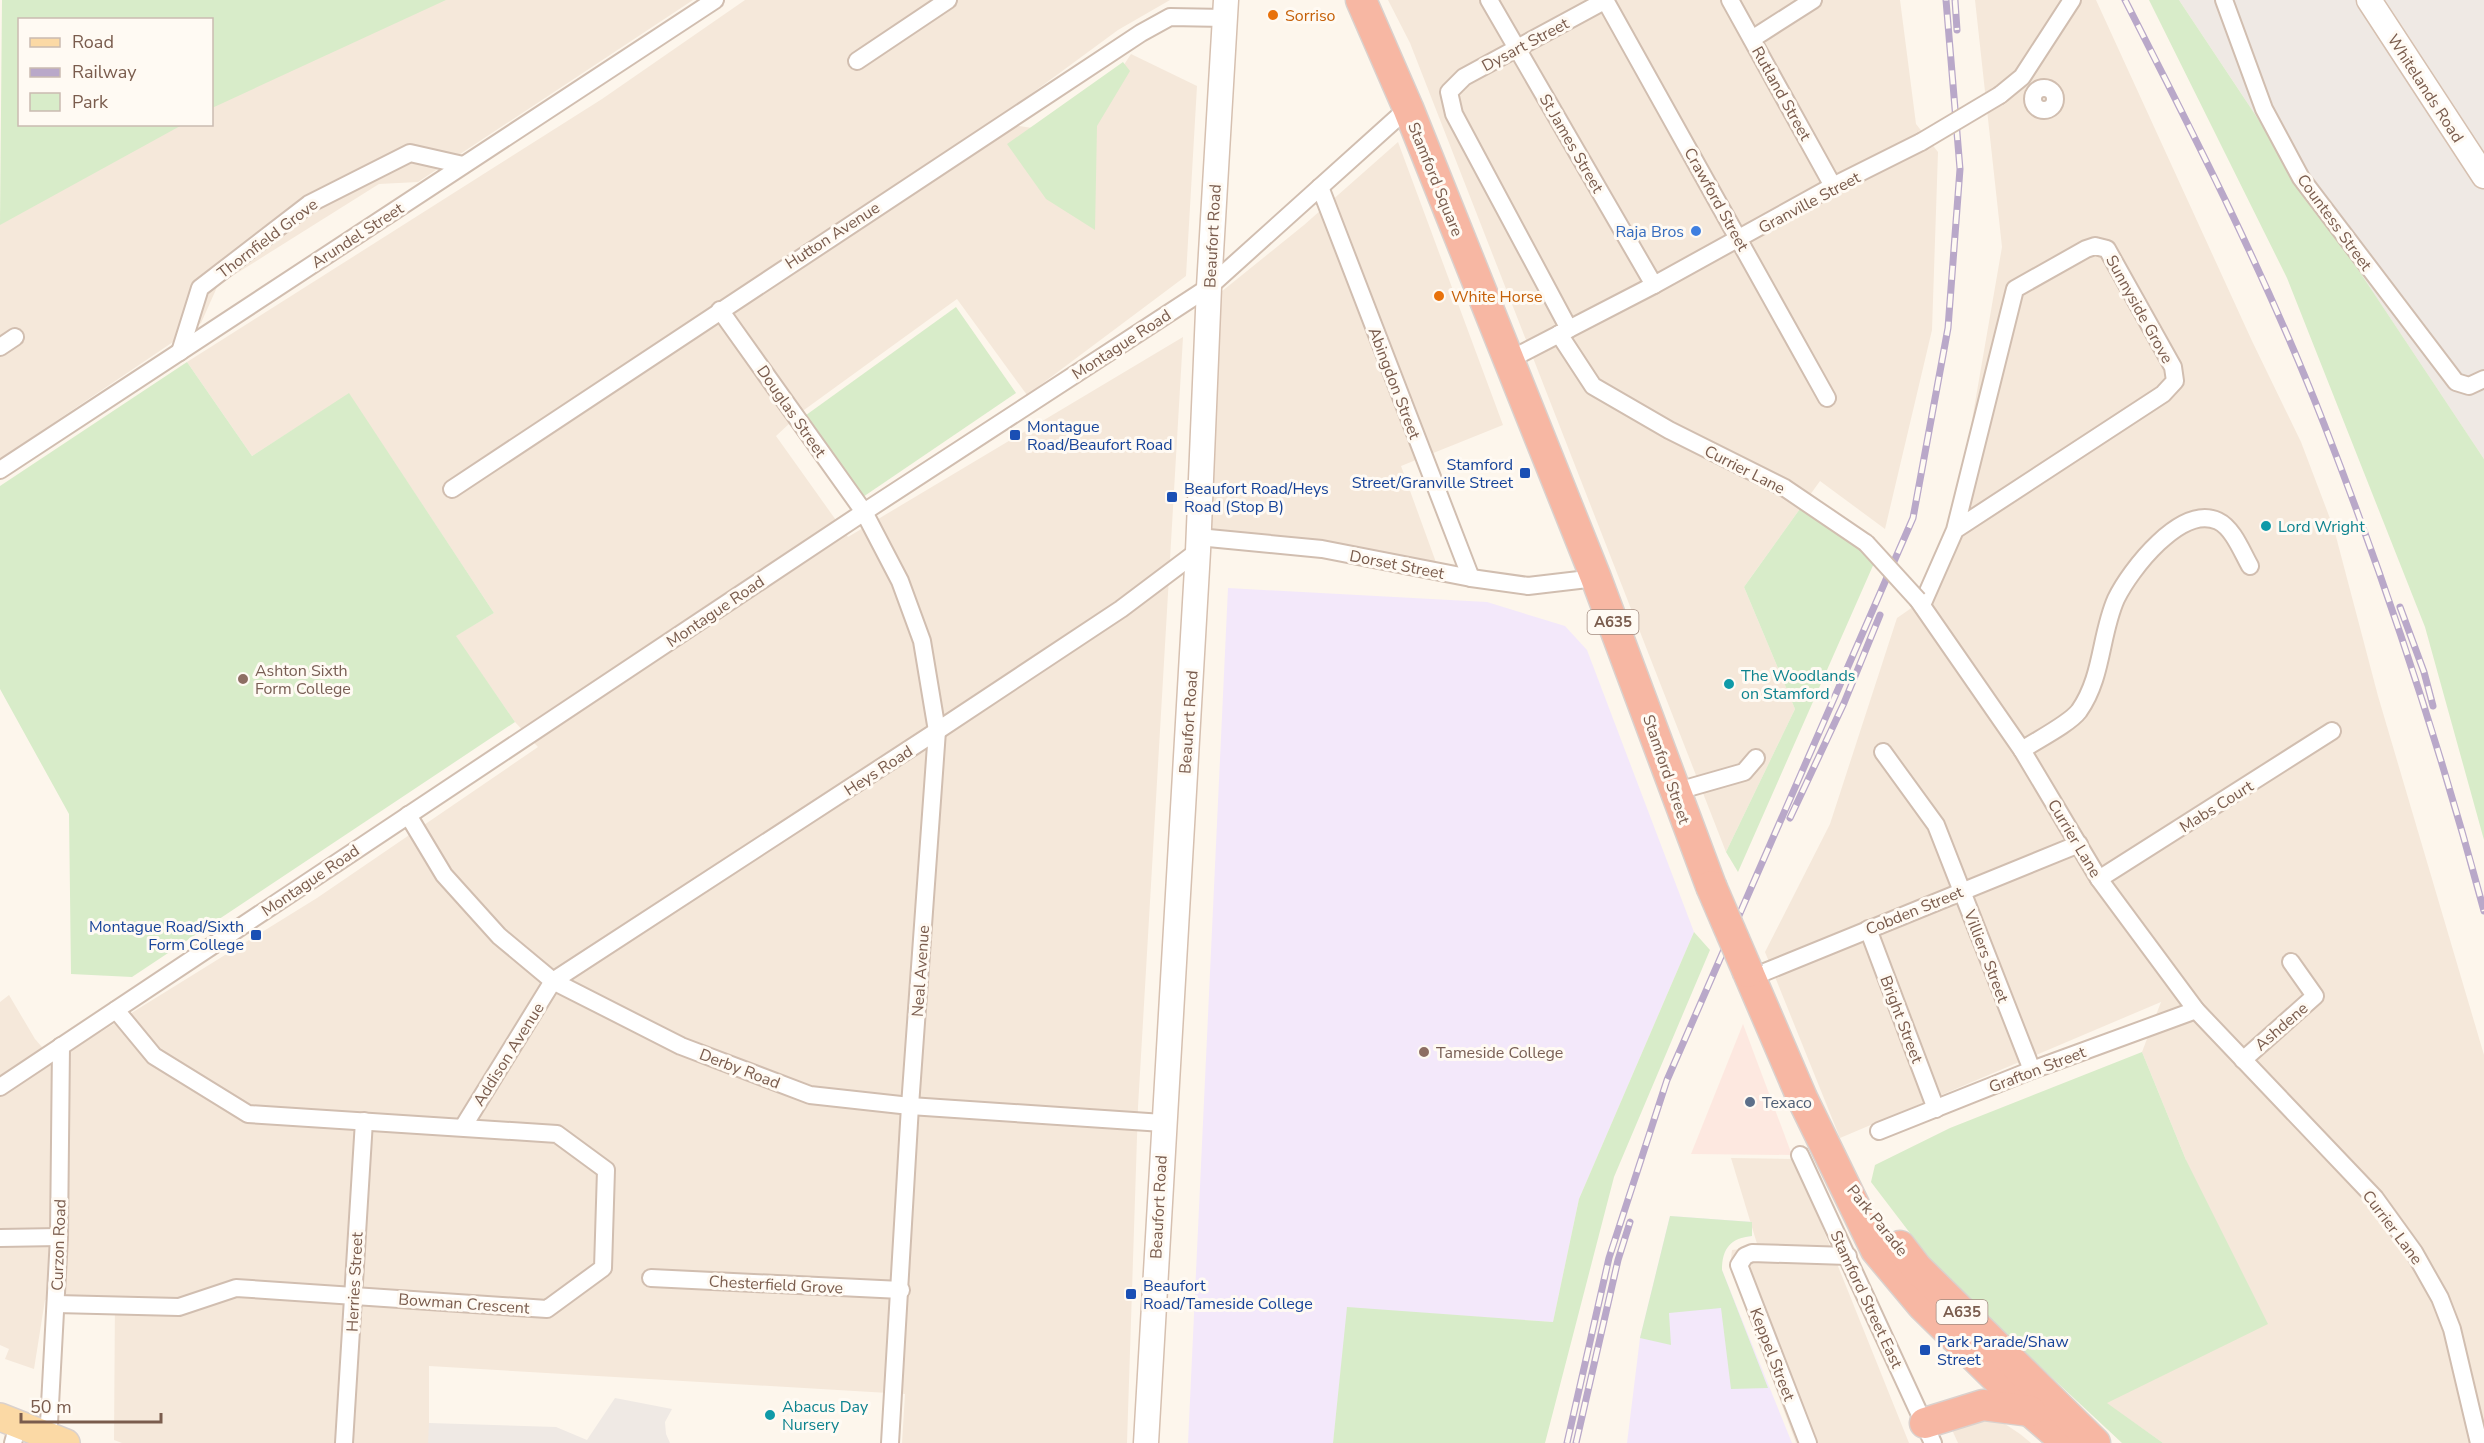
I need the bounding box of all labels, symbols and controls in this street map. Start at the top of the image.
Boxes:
place label: Sorriso [1285,5,1336,27]
marker: Sorriso [1266,8,1280,22]
street label: Dysart Street [1478,13,1573,77]
legend [18,18,213,126]
text: Road [72,30,114,54]
street label: Whitelands Road [2382,30,2468,147]
street label: Rutland Street [1746,42,1816,145]
text: Railway [72,60,137,84]
text: Park [72,90,109,114]
street label: St James Street [1534,90,1609,197]
street label: Stamford Square [1402,119,1468,240]
street label: Crawford Street [1679,144,1754,255]
street label: Granville Street [1755,167,1865,239]
street label: Countess Street [2292,170,2377,276]
street label: Beaufort Road [1199,184,1227,288]
street label: Thornfield Grove [213,194,322,284]
street label: Hutton Avenue [781,197,884,275]
street label: Arundel Street [307,198,408,274]
place label: Raja Bros [1615,221,1684,243]
marker: Raja Bros [1689,224,1703,238]
street label: Sunnyside Grove [2100,251,2178,368]
place label: White Horse [1451,286,1543,308]
marker: White Horse [1432,289,1446,303]
street label: Montague Road [1068,305,1175,385]
street label: Abingdon Street [1363,324,1426,443]
street label: Douglas Street [751,361,831,462]
place label: Montague Road/Beaufort Road [1027,416,1173,456]
marker: Montague Road/Beaufort Road [1008,428,1022,442]
street label: Currier Lane [1700,440,1789,500]
place label: Stamford Street/Granville Street [1352,454,1513,494]
marker: Stamford Street/Granville Street [1518,466,1532,480]
place label: Beaufort Road/Heys Road (Stop B) [1184,478,1329,518]
marker: Beaufort Road/Heys Road (Stop B) [1165,490,1179,504]
place label: Lord Wright [2278,516,2365,538]
marker: Lord Wright [2259,519,2273,533]
street label: Dorset Street [1348,545,1446,585]
street label: Montague Road [662,571,769,653]
road number: A635 [1588,610,1638,634]
place label: Ashton Sixth Form College [255,660,351,700]
place label: The Woodlands on Stamford [1741,665,1855,705]
street label: Beaufort Road [1174,669,1204,775]
marker: Ashton Sixth Form College [236,672,250,686]
marker: The Woodlands on Stamford [1722,677,1736,691]
street label: Stamford Street [1637,712,1695,827]
street label: Heys Road [840,740,917,801]
street label: Mabs Court [2175,775,2258,838]
street label: Currier Lane [2042,795,2106,882]
street label: Montague Road [257,840,364,922]
street label: Cobden Street [1862,881,1967,940]
street label: Villiers Street [1958,906,2014,1006]
place label: Montague Road/Sixth Form College [89,916,244,956]
street label: Neal Avenue [907,924,935,1018]
marker: Montague Road/Sixth Form College [249,928,263,942]
street label: Bright Street [1874,972,1928,1067]
street label: Ashdene [2250,998,2313,1056]
street label: Addison Avenue [468,999,549,1110]
street label: Grafton Street [1986,1041,2089,1098]
place label: Tameside College [1436,1042,1563,1064]
street label: Derby Road [696,1043,783,1094]
marker: Tameside College [1417,1045,1431,1059]
place label: Texaco [1762,1092,1812,1114]
marker: Texaco [1743,1095,1757,1109]
street label: Beaufort Road [1145,1155,1173,1259]
street label: Park Parade [1842,1180,1913,1261]
street label: Currier Lane [2357,1186,2427,1269]
street label: Curzon Road [46,1199,72,1291]
street label: Stamford Street East [1825,1227,1908,1372]
street label: Herries Street [341,1231,369,1332]
street label: Chesterfield Grove [708,1270,844,1299]
place label: Beaufort Road/Tameside College [1143,1275,1313,1315]
marker: Beaufort Road/Tameside College [1124,1287,1138,1301]
street label: Bowman Crescent [398,1288,531,1320]
road number: A635 [1936,1300,1988,1324]
street label: Keppel Street [1744,1305,1800,1404]
place label: Park Parade/Shaw Street [1937,1331,2069,1371]
marker: Park Parade/Shaw Street [1918,1343,1932,1357]
scale bar [21,1386,160,1424]
text: 50 m [30,1395,72,1419]
place label: Abacus Day Nursery [782,1396,869,1436]
marker: Abacus Day Nursery [763,1408,777,1422]

